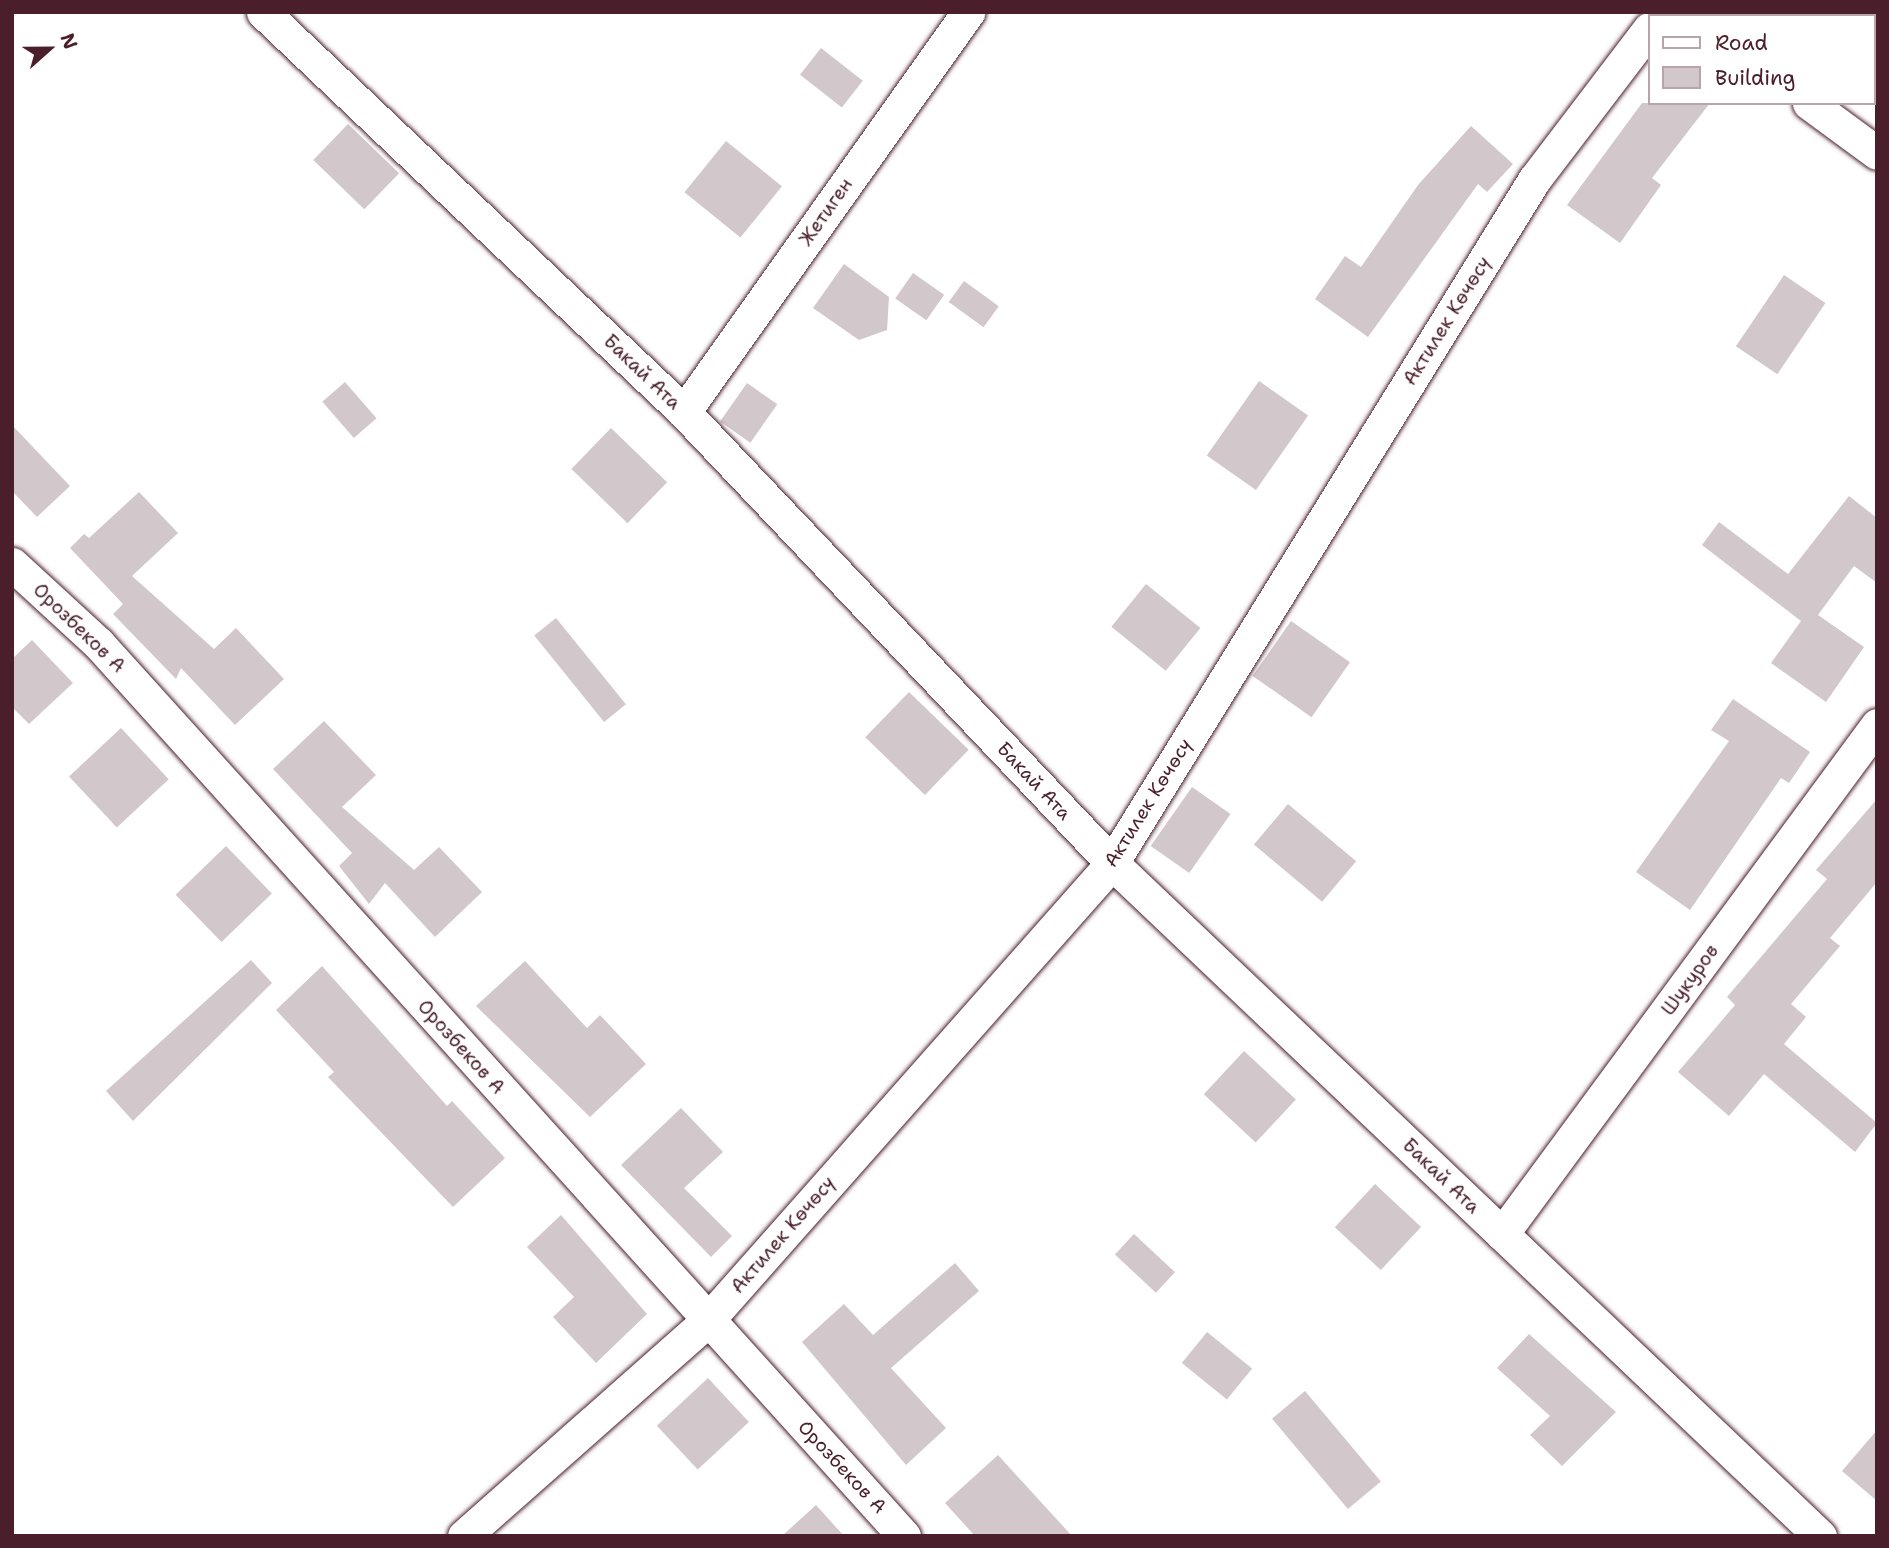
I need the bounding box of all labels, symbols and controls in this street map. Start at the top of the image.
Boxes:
north arrow [14,14,84,84]
legend [1647,14,1875,105]
text: Road [1715,29,1768,57]
text: N [55,30,83,53]
text: Building [1715,64,1795,92]
street label: Жетиген [794,174,858,250]
street label: Актилек Көчөсү [1398,253,1496,389]
street label: Бакай Ата [599,330,685,414]
street label: Орозбеков А [28,578,130,678]
street label: Актилек Көчөсү [1099,735,1197,871]
street label: Бакай Ата [992,737,1076,825]
street label: Шукуров [1657,940,1723,1020]
street label: Орозбеков А [413,995,509,1099]
street label: Бакай Ата [1398,1134,1484,1218]
street label: Актилек Көчөсү [726,1172,840,1298]
street label: Орозбеков А [793,1416,891,1518]

